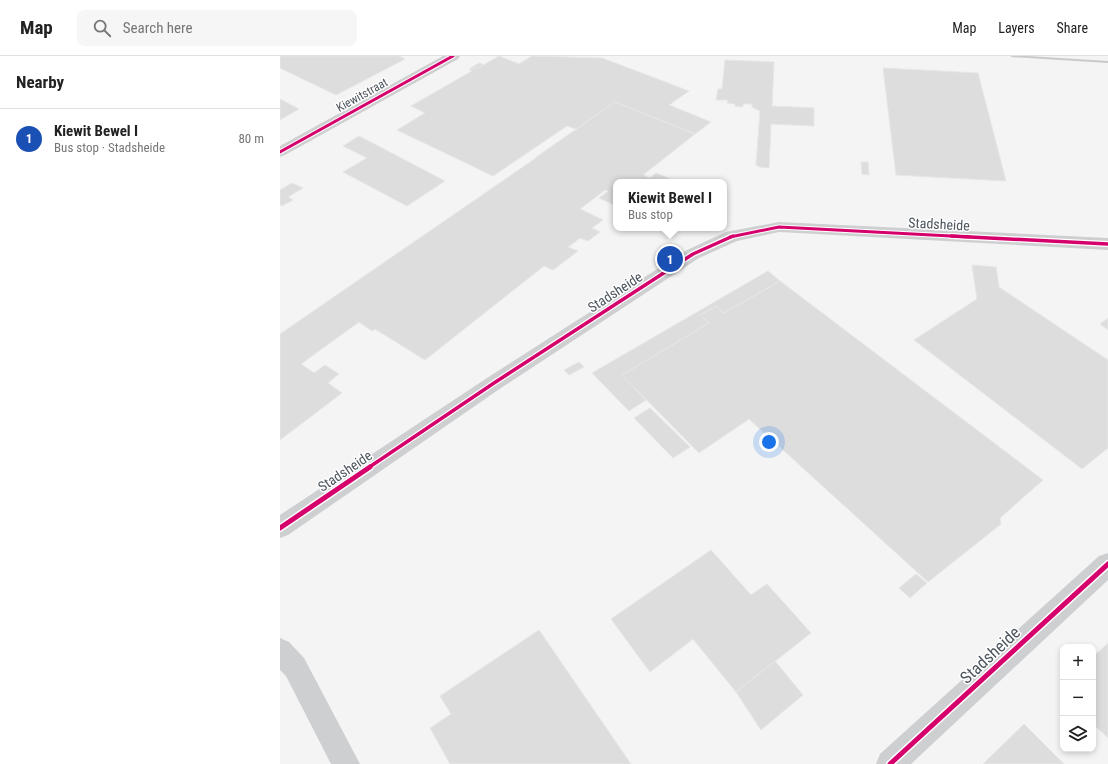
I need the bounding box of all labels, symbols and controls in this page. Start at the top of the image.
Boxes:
search box [77,10,357,46]
text: Map [20,16,53,39]
icon: search [91,17,113,39]
text: Search here [123,19,193,37]
text: Map [952,20,976,36]
text: Layers [998,20,1035,36]
text: Share [1057,20,1088,36]
text: Nearby [16,72,64,92]
street label: Kiewitstraat [334,75,390,115]
text: Kiewit Bewel I [54,122,138,140]
text: 1 [26,131,32,146]
text: 80 m [238,131,264,146]
text: Bus stop · Stadsheide [54,140,165,155]
popup [613,179,727,231]
text: Kiewit Bewel I [628,189,712,207]
text: Bus stop [628,207,673,222]
street label: Stadsheide [908,214,971,234]
pin: 1 [657,244,683,274]
street label: Stadsheide [585,268,646,315]
your location [759,432,779,452]
street label: Stadsheide [315,447,375,495]
street label: Stadsheide [956,622,1024,688]
map controls [1060,644,1096,752]
button: + [1060,644,1096,680]
button: − [1060,680,1096,716]
button: layers [1060,716,1096,752]

